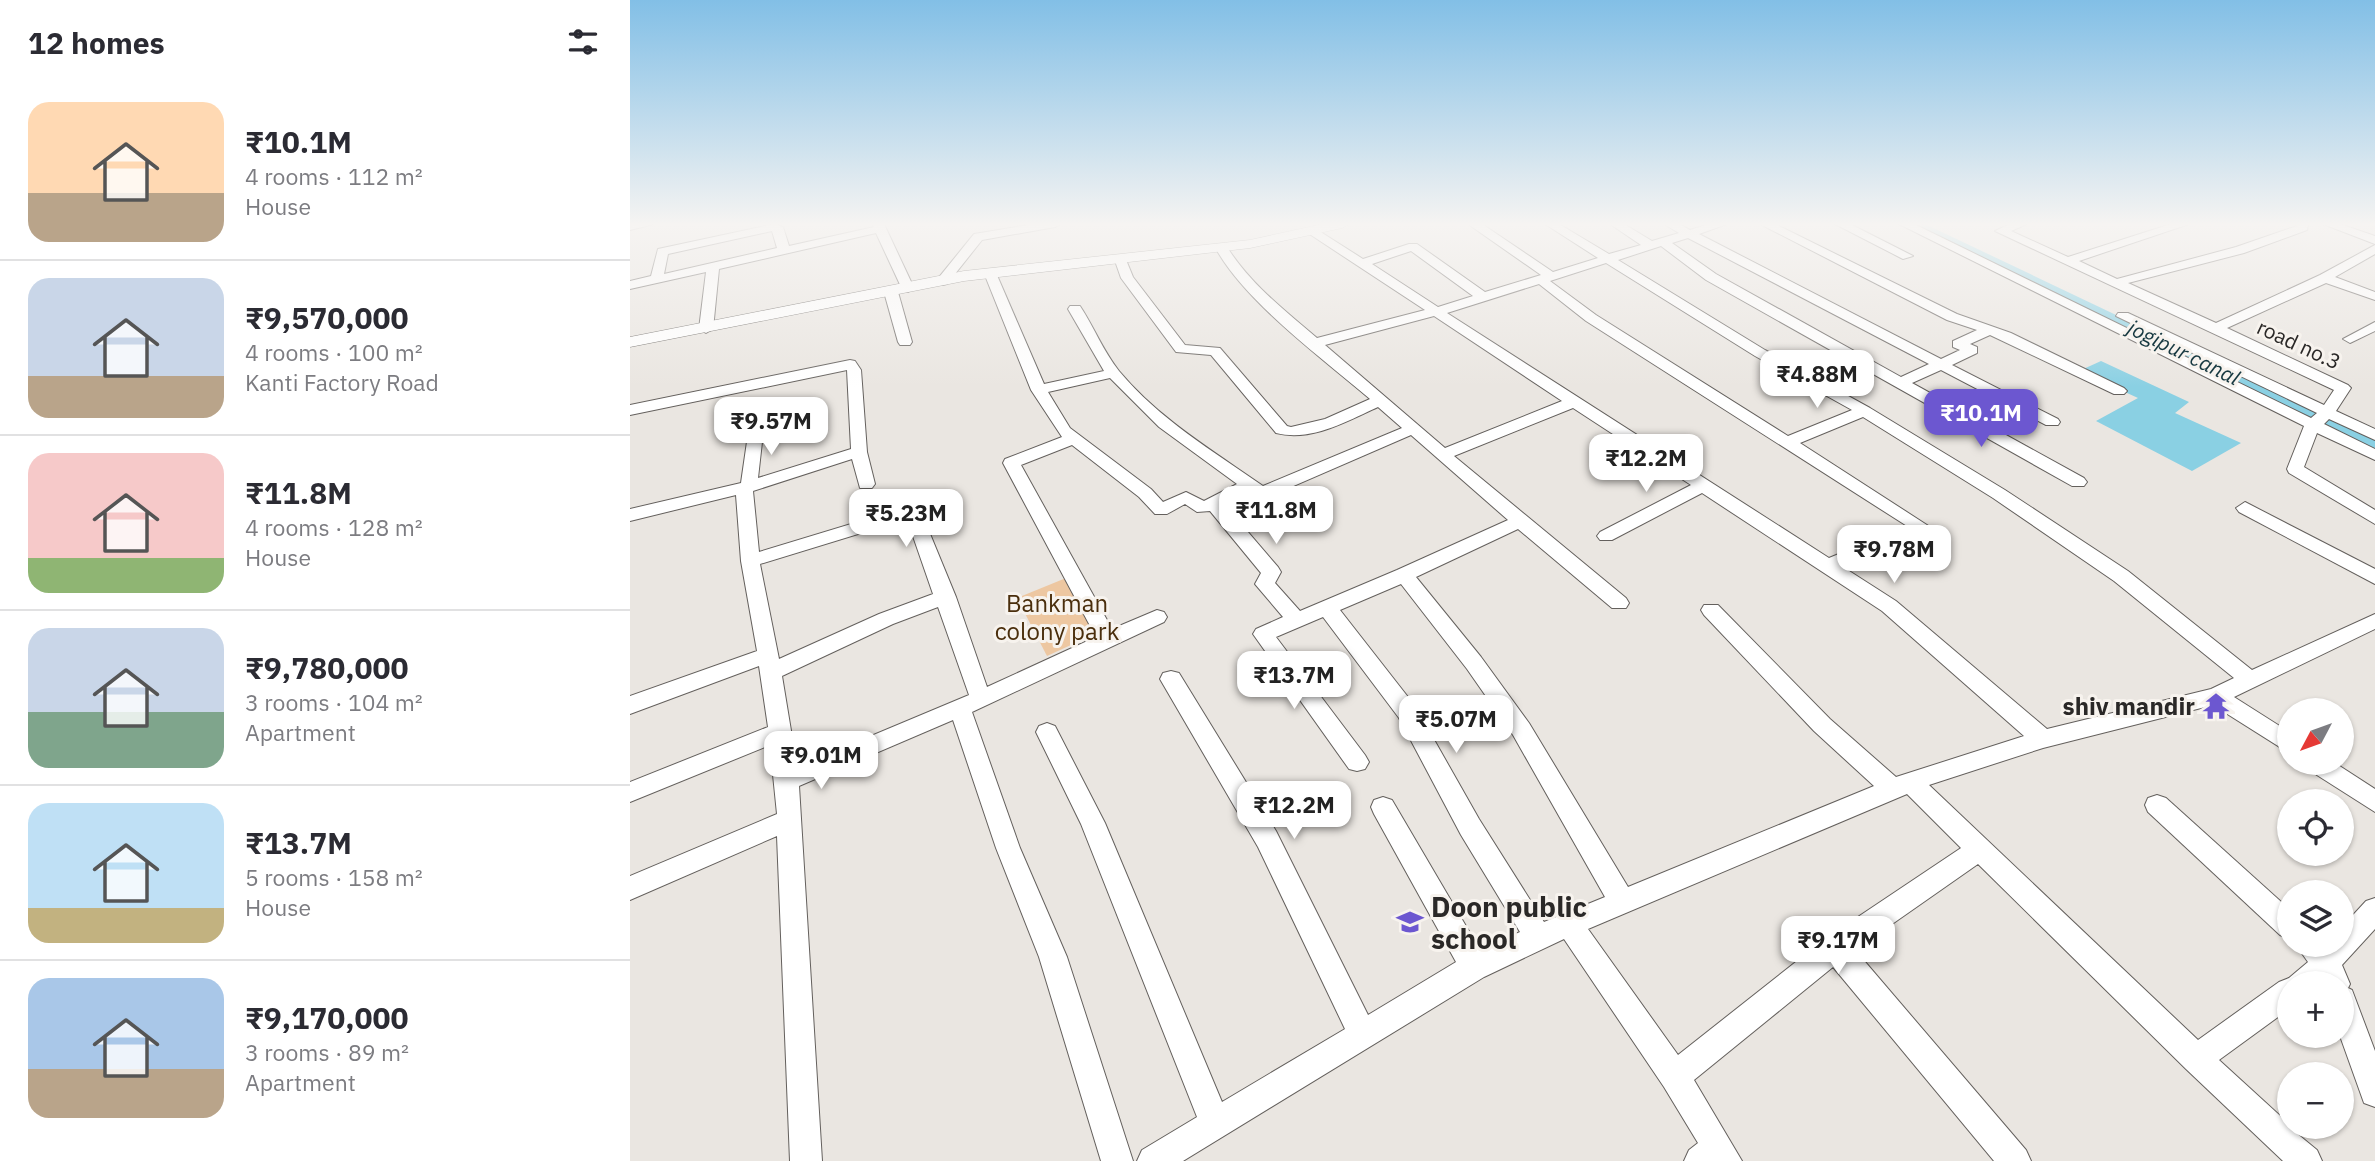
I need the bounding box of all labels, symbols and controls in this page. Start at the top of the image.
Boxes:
text: 12 homes [28,23,165,62]
icon: filters [564,23,602,61]
text: ₹10.1M [245,122,352,161]
icon: home [84,130,168,214]
text: 4 rooms · 112 m² [245,161,423,191]
text: House [245,191,311,221]
text: ₹9,570,000 [245,298,408,337]
icon: home [84,306,168,390]
water label: jogipur canal [2121,312,2245,391]
street label: road no.3 [2253,312,2345,376]
text: 4 rooms · 100 m² [245,337,423,367]
pin: ₹4.88M [1760,350,1874,410]
text: ₹4.88M [1776,358,1858,388]
text: Kanti Factory Road [245,367,439,397]
pin: ₹10.1M [1924,390,2038,449]
text: ₹10.1M [1940,397,2022,427]
pin: ₹9.57M [714,398,828,457]
text: ₹9.57M [730,405,812,435]
pin: ₹12.2M [1589,434,1703,494]
text: ₹12.2M [1605,442,1687,472]
text: ₹11.8M [245,473,352,512]
icon: home [84,481,168,565]
pin: ₹11.8M [1219,486,1333,546]
pin: ₹5.23M [849,490,963,549]
text: ₹11.8M [1235,494,1317,524]
text: ₹5.23M [865,497,947,527]
text: 4 rooms · 128 m² [245,512,423,542]
pin: ₹9.78M [1837,526,1951,585]
text: ₹9.78M [1853,533,1935,563]
text: House [245,542,311,572]
park label: Bankman colony park [995,587,1120,647]
text: ₹9,780,000 [245,648,408,687]
pin: ₹13.7M [1237,652,1351,711]
icon: home [84,656,168,740]
text: ₹13.7M [1253,659,1335,689]
text: 3 rooms · 104 m² [245,687,423,717]
place label: shiv mandir [2063,690,2195,722]
temple icon: shiv mandir [2201,691,2231,721]
pin: ₹5.07M [1399,696,1513,755]
north arrow [2277,698,2354,775]
map controls [2277,698,2354,1139]
text: ₹5.07M [1415,703,1497,733]
text: Apartment [245,717,356,747]
pin: ₹9.01M [764,732,878,791]
text: ₹9.01M [780,739,862,769]
pin: ₹12.2M [1237,782,1351,841]
text: ₹12.2M [1253,789,1335,819]
button: locate [2277,789,2354,866]
text: ₹13.7M [245,823,352,862]
icon: home [84,831,168,915]
text: 5 rooms · 158 m² [245,862,423,892]
button: layers [2277,880,2354,957]
place label: Doon public school [1431,888,1587,957]
text: House [245,892,311,922]
school or university icon: Doon public school [1395,907,1425,937]
pin: ₹9.17M [1781,916,1895,976]
text: ₹9.17M [1797,924,1879,954]
button: + [2277,971,2354,1048]
text: ₹9,170,000 [245,998,408,1037]
icon: home [84,1006,168,1090]
text: 3 rooms · 89 m² [245,1037,409,1067]
button: − [2277,1062,2354,1139]
text: Apartment [245,1067,356,1097]

